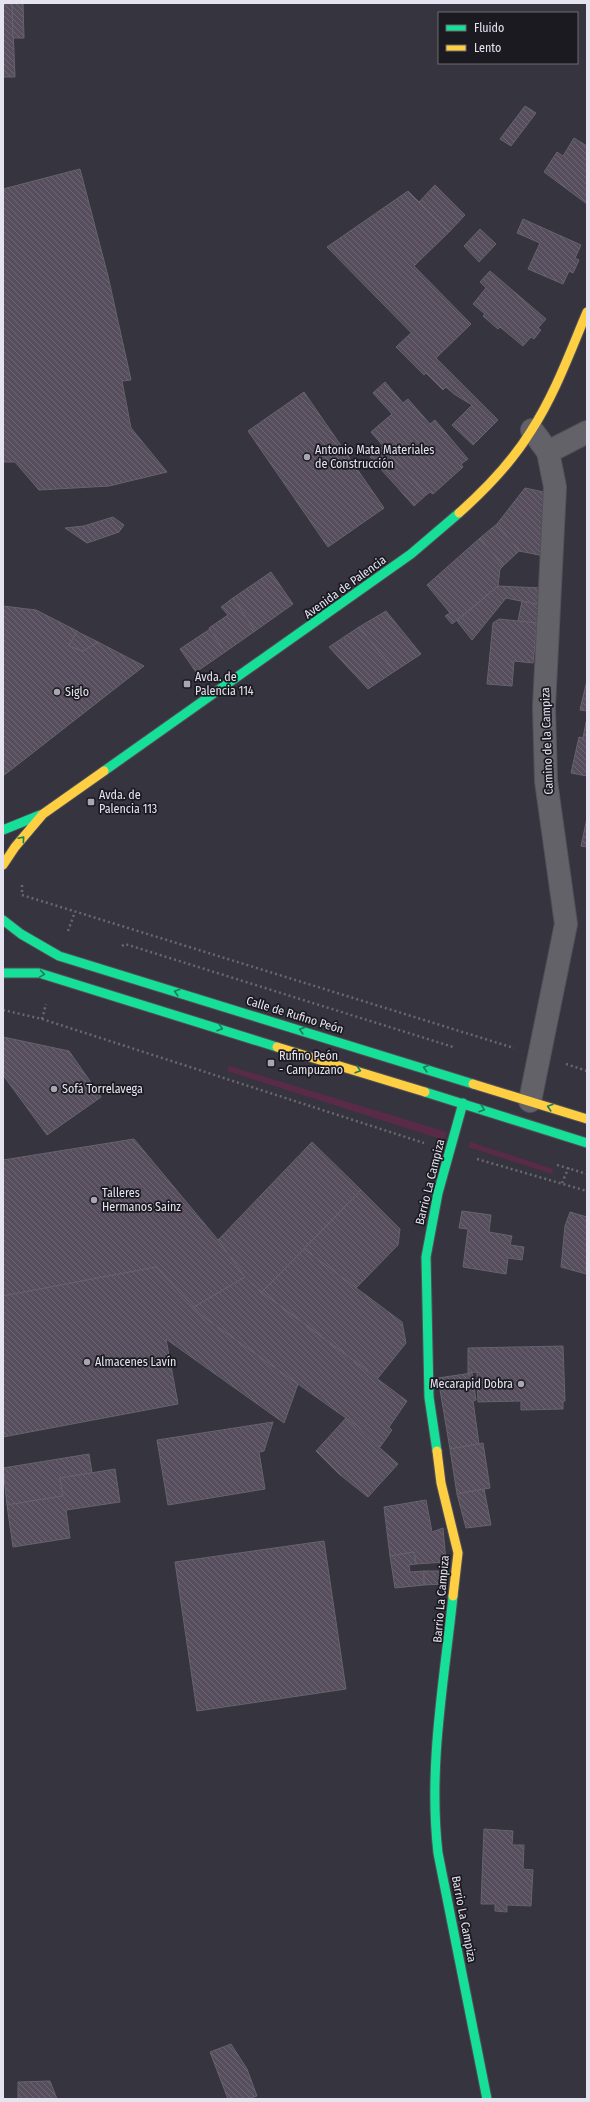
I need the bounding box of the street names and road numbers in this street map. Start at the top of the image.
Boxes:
street label: Avenida de Palencia [301,552,389,621]
street label: Camino de la Campiza [538,687,556,795]
street label: Calle de Rufino Peón [245,994,345,1036]
street label: Barrio La Campiza [413,1138,447,1226]
street label: Barrio La Campiza [430,1555,452,1643]
street label: Barrio La Campiza [449,1875,479,1964]

